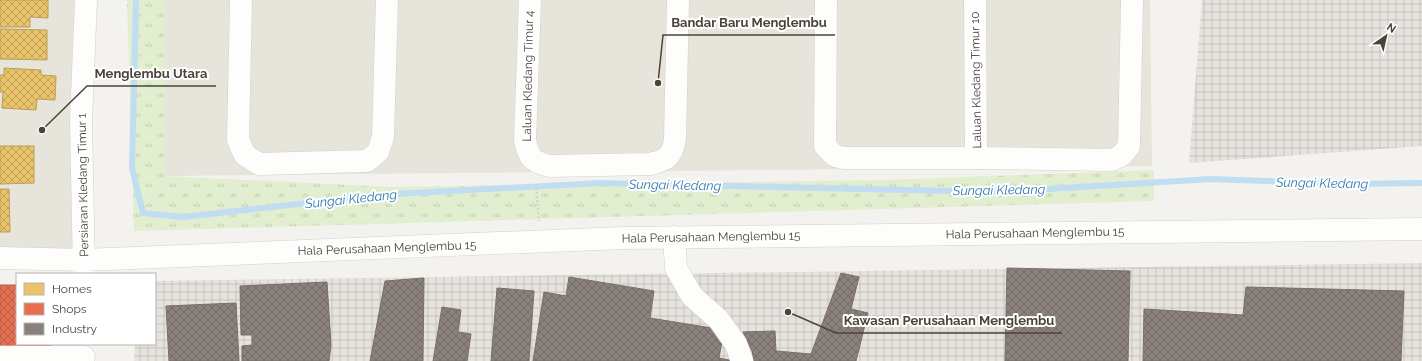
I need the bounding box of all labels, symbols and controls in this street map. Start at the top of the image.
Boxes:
street label: Laluan Kledang Timur 4 [520,10,536,142]
callout: Bandar Baru Menglembu [663,10,835,35]
street label: Laluan Kledang Timur 10 [968,11,984,149]
text: Bandar Baru Menglembu [671,15,827,30]
north arrow [1366,16,1406,56]
text: N [1384,20,1398,36]
callout: Menglembu Utara [87,61,216,86]
text: Menglembu Utara [94,66,208,81]
street label: Persiaran Kledang Timur 1 [75,113,91,257]
water label: Sungai Kledang [1275,175,1369,191]
water label: Sungai Kledang [628,177,722,193]
water label: Sungai Kledang [952,182,1046,198]
water label: Sungai Kledang [303,187,398,211]
street label: Hala Perusahaan Menglembu 15 [945,224,1125,242]
street label: Hala Perusahaan Menglembu 15 [621,228,801,246]
street label: Hala Perusahaan Menglembu 15 [297,238,477,258]
legend [16,273,156,345]
text: Homes [52,282,92,296]
text: Shops [52,302,87,316]
callout: Kawasan Perusahaan Menglembu [836,308,1062,333]
text: Kawasan Perusahaan Menglembu [844,313,1054,328]
text: Industry [52,322,98,336]

